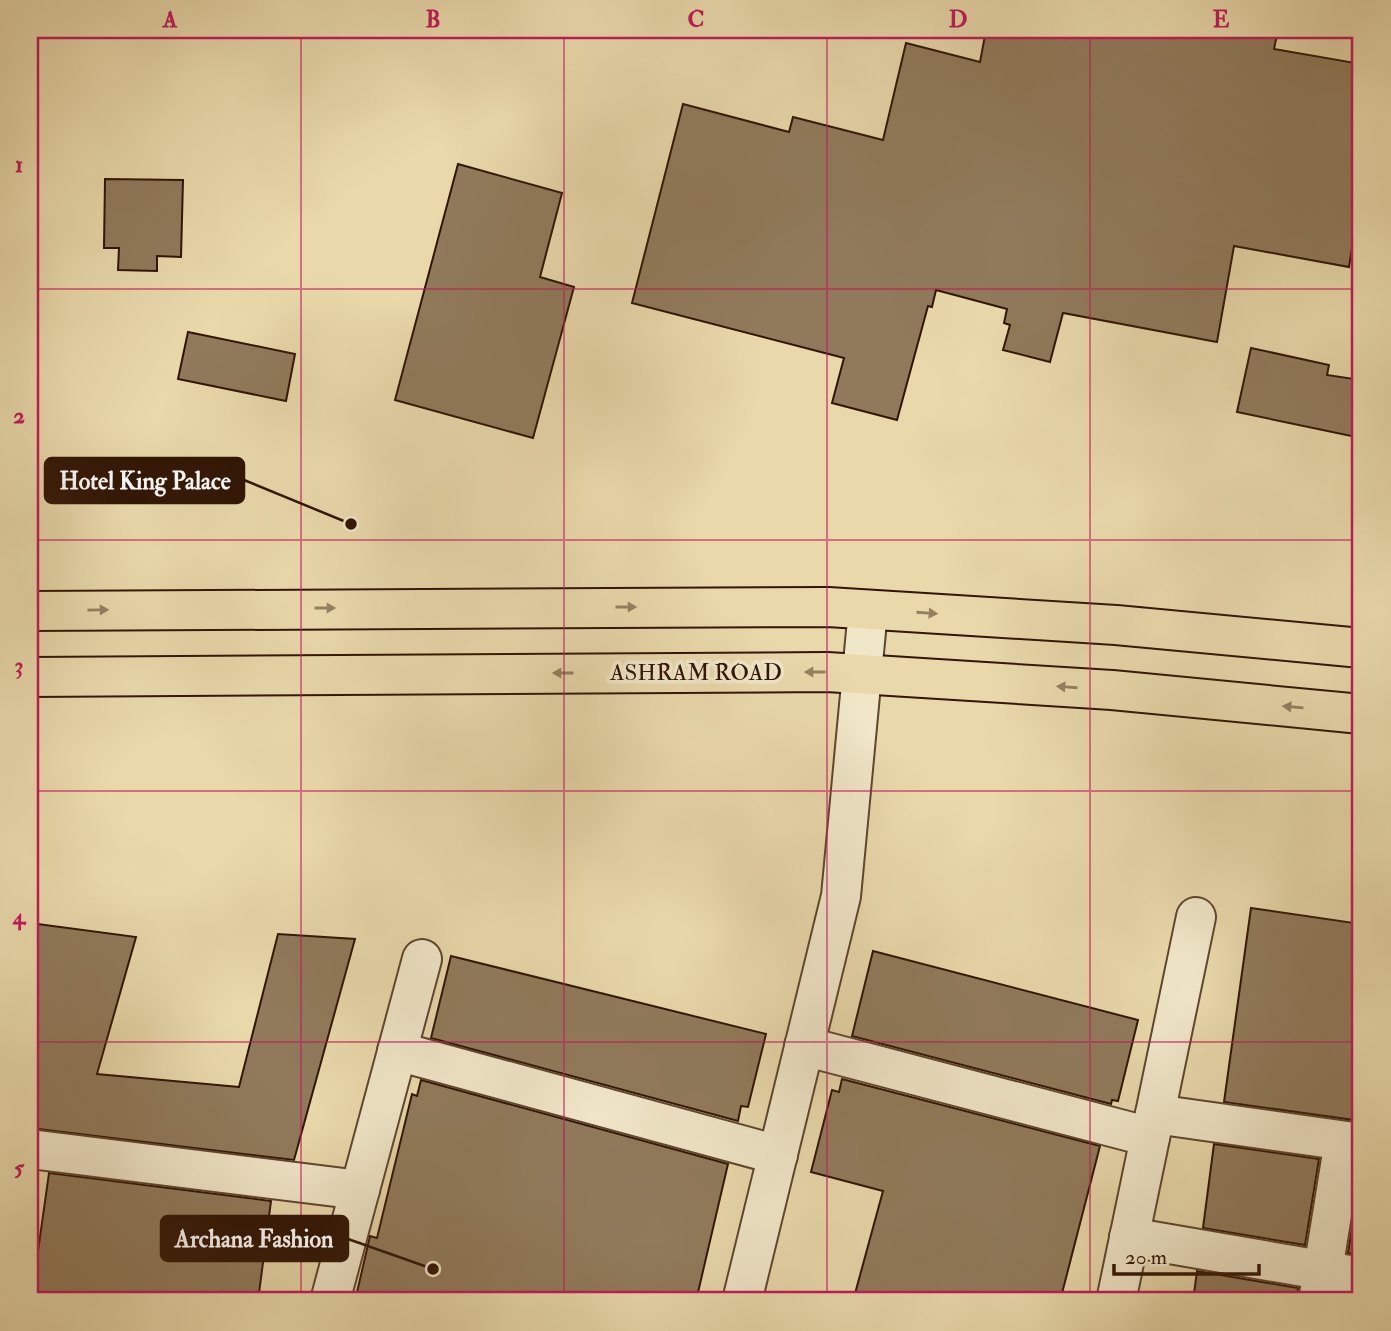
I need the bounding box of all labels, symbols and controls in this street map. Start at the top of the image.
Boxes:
text: A [162,5,178,34]
text: B [425,5,441,34]
text: C [688,5,704,34]
text: D [949,5,967,34]
text: E [1213,5,1230,34]
text: 1 [15,150,23,179]
text: 2 [13,401,25,430]
callout: Hotel King Palace [45,458,244,503]
text: Hotel King Palace [59,466,231,497]
one-way arrow [616,601,638,613]
one-way arrow [315,602,337,614]
one-way arrow [87,604,109,616]
one-way arrow [916,608,938,619]
text: 3 [15,651,23,680]
street label: ASHRAM ROAD [609,658,782,687]
one-way arrow [804,666,826,678]
one-way arrow [552,667,574,679]
one-way arrow [1055,682,1077,693]
one-way arrow [1282,701,1304,712]
text: 4 [12,902,27,931]
text: 5 [14,1153,25,1182]
callout: Archana Fashion [161,1216,348,1261]
text: Archana Fashion [174,1224,334,1255]
scale bar [1114,1233,1260,1277]
text: 20 m [1125,1244,1167,1271]

